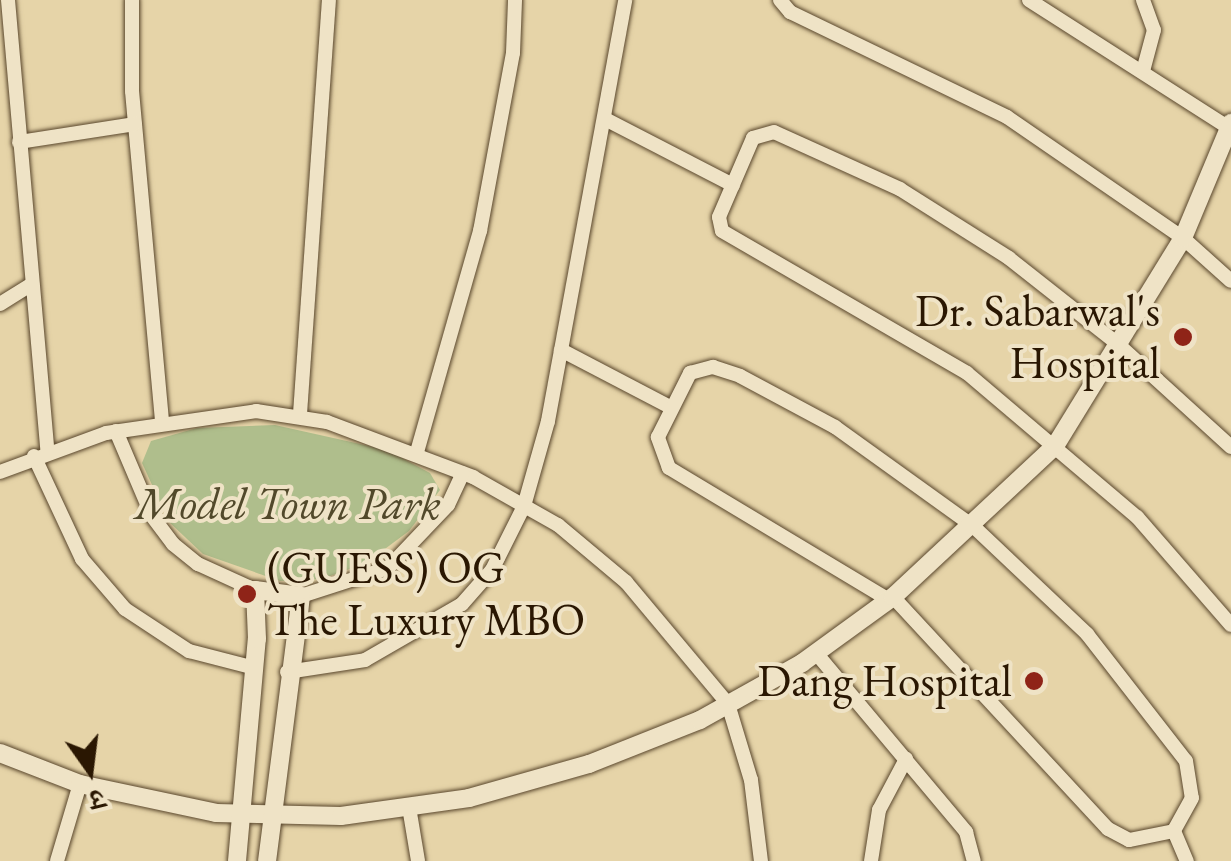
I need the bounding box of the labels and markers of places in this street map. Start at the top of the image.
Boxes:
place label: Dr. Sabarwal's Hospital [915,284,1160,390]
marker: Dr. Sabarwal's Hospital [1170,324,1196,350]
place label: (GUESS) OG The Luxury MBO [267,541,585,647]
marker: (GUESS) OG The Luxury MBO [236,583,258,605]
place label: Dang Hospital [757,654,1012,708]
marker: Dang Hospital [1021,668,1047,694]

